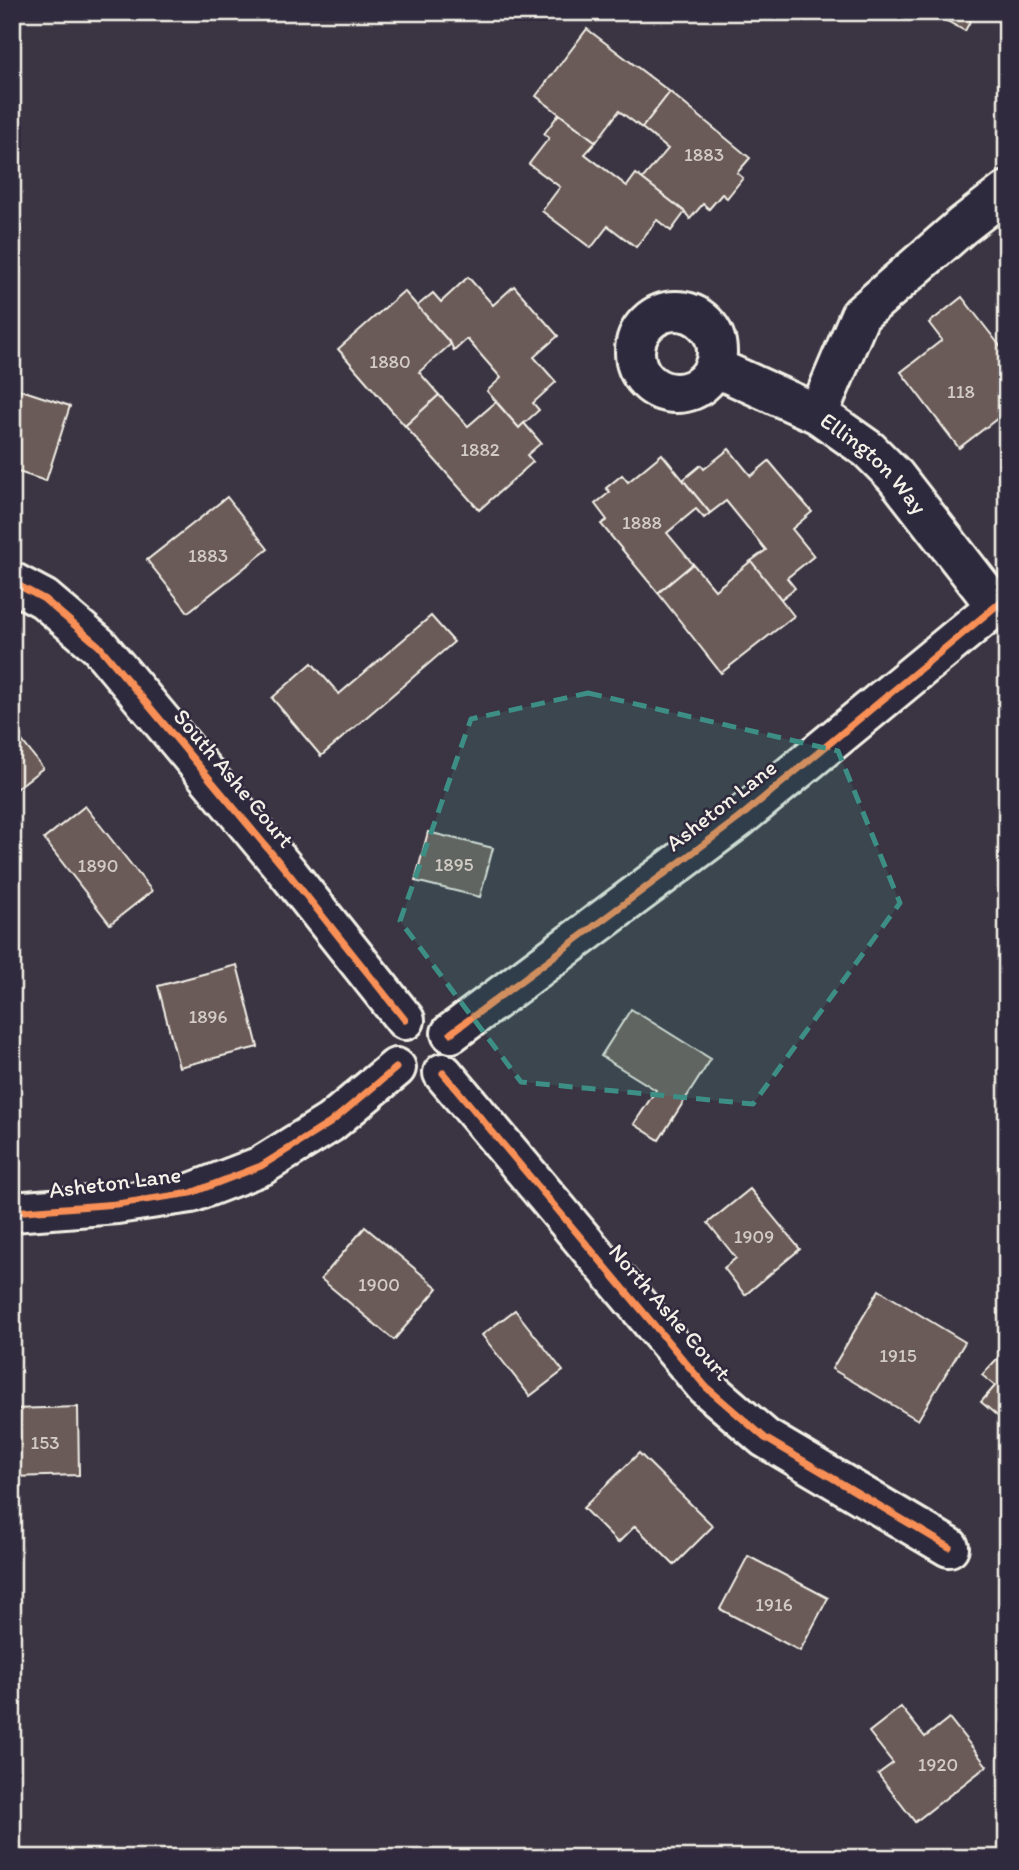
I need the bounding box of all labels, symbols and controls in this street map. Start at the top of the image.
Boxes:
house number: 1883 [684,143,724,166]
house number: 1880 [369,350,411,373]
house number: 118 [947,380,975,403]
street label: Ellington Way [815,406,933,520]
house number: 1882 [460,438,500,461]
house number: 1888 [622,511,662,534]
house number: 1883 [188,544,228,567]
street label: South Ashe Court [168,703,301,854]
street label: Asheton Lane [660,753,782,857]
house number: 1895 [434,853,474,876]
house number: 1890 [78,854,118,877]
house number: 1896 [188,1005,228,1028]
street label: Asheton Lane [47,1160,183,1204]
house number: 1909 [734,1225,774,1248]
street label: North Ashe Court [603,1238,737,1386]
house number: 1900 [358,1273,400,1296]
house number: 1915 [879,1344,917,1367]
house number: 153 [30,1431,60,1454]
house number: 1916 [755,1593,793,1616]
house number: 1920 [918,1753,958,1776]

